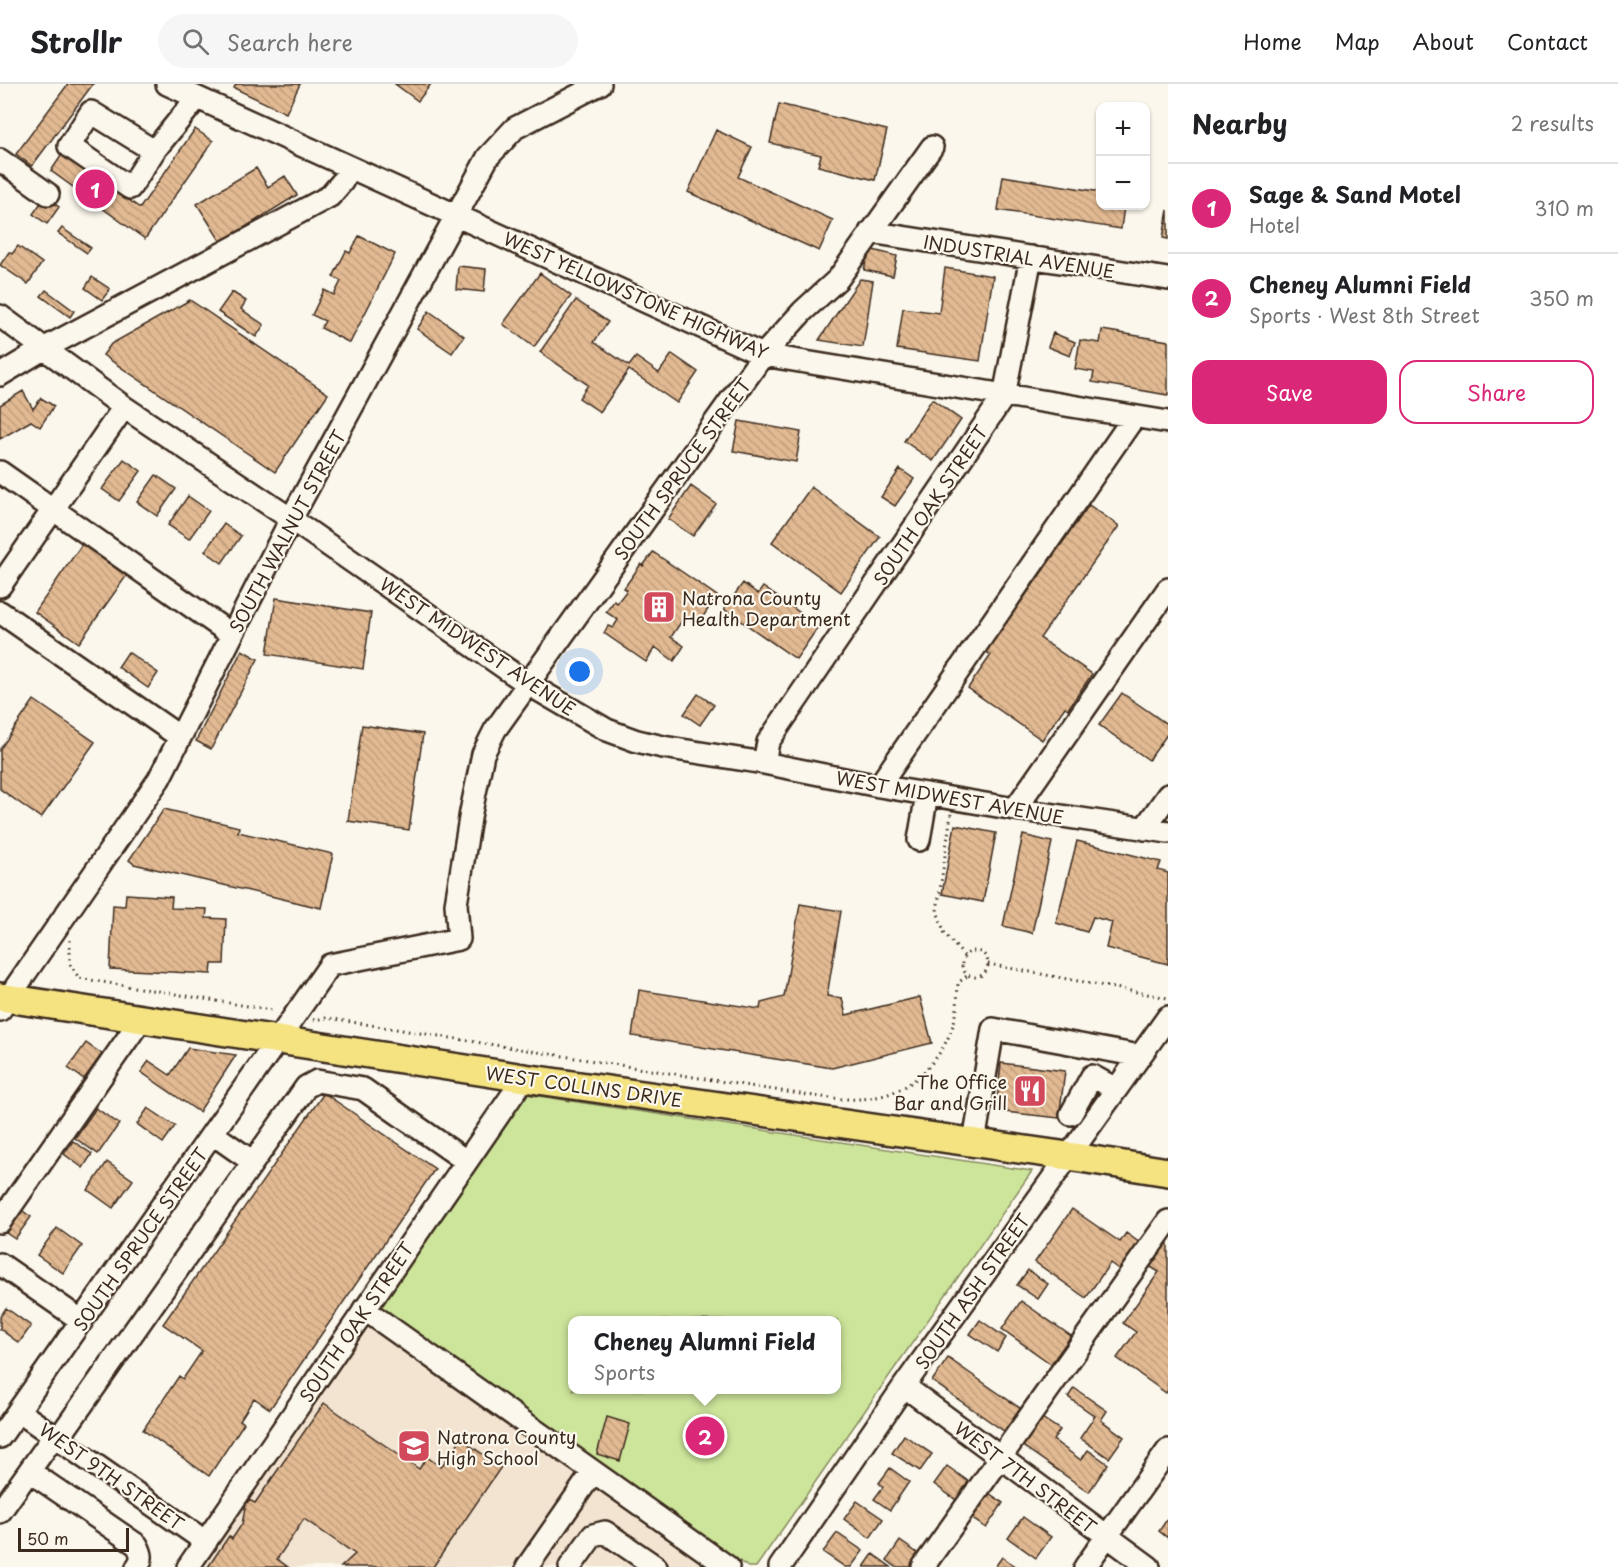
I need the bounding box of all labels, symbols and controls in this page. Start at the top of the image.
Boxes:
search box [158,14,578,68]
text: Strollr [30,20,122,63]
icon: search [179,25,212,58]
text: Search here [227,25,353,58]
text: Home [1243,25,1302,57]
text: Map [1335,25,1380,57]
text: About [1413,25,1474,57]
text: Contact [1507,25,1588,57]
map controls [1096,102,1150,210]
button: + [1096,102,1150,156]
text: Nearby [1192,104,1287,143]
text: 2 results [1511,108,1594,138]
button: − [1096,156,1150,210]
pin: 1 [76,166,115,212]
text: Sage & Sand Motel [1249,177,1461,210]
text: 1 [1207,193,1216,223]
text: 310 m [1534,193,1594,223]
text: Hotel [1249,210,1300,240]
street label: WEST YELLOWSTONE HIGHWAY [499,224,773,366]
street label: INDUSTRIAL AVENUE [921,228,1117,284]
text: Cheney Alumni Field [1249,267,1471,300]
text: 2 [1204,283,1219,313]
text: 350 m [1529,283,1594,313]
text: Sports · West 8th Street [1249,300,1480,330]
button: Save [1192,360,1387,424]
button: Share [1399,360,1594,424]
street label: SOUTH SPRUCE STREET [607,372,757,565]
street label: SOUTH OAK STREET [866,419,994,590]
street label: SOUTH WALNUT STREET [222,424,352,637]
street label: WEST MIDWEST AVENUE [375,570,581,722]
place label: Natrona County Health Department [682,584,851,632]
building icon: Natrona County Health Department [641,589,677,625]
your location [565,657,594,686]
street label: WEST MIDWEST AVENUE [834,764,1066,830]
street label: WEST COLLINS DRIVE [484,1059,684,1113]
place label: The Office Bar and Grill [894,1068,1007,1116]
restaurant icon: The Office Bar and Grill [1012,1073,1048,1109]
street label: SOUTH SPRUCE STREET [66,1141,214,1336]
street label: SOUTH ASH STREET [908,1207,1036,1374]
street label: SOUTH OAK STREET [292,1236,420,1407]
popup [568,1316,841,1394]
text: Cheney Alumni Field [594,1324,815,1357]
text: Sports [594,1357,655,1387]
pin: 2 [686,1414,724,1458]
street label: WEST 7TH STREET [949,1414,1103,1540]
street label: WEST 9TH STREET [34,1416,190,1537]
place label: Natrona County High School [437,1423,576,1471]
school or university icon: Natrona County High School [396,1428,432,1464]
scale bar [18,1525,129,1552]
text: 50 m [27,1526,68,1550]

